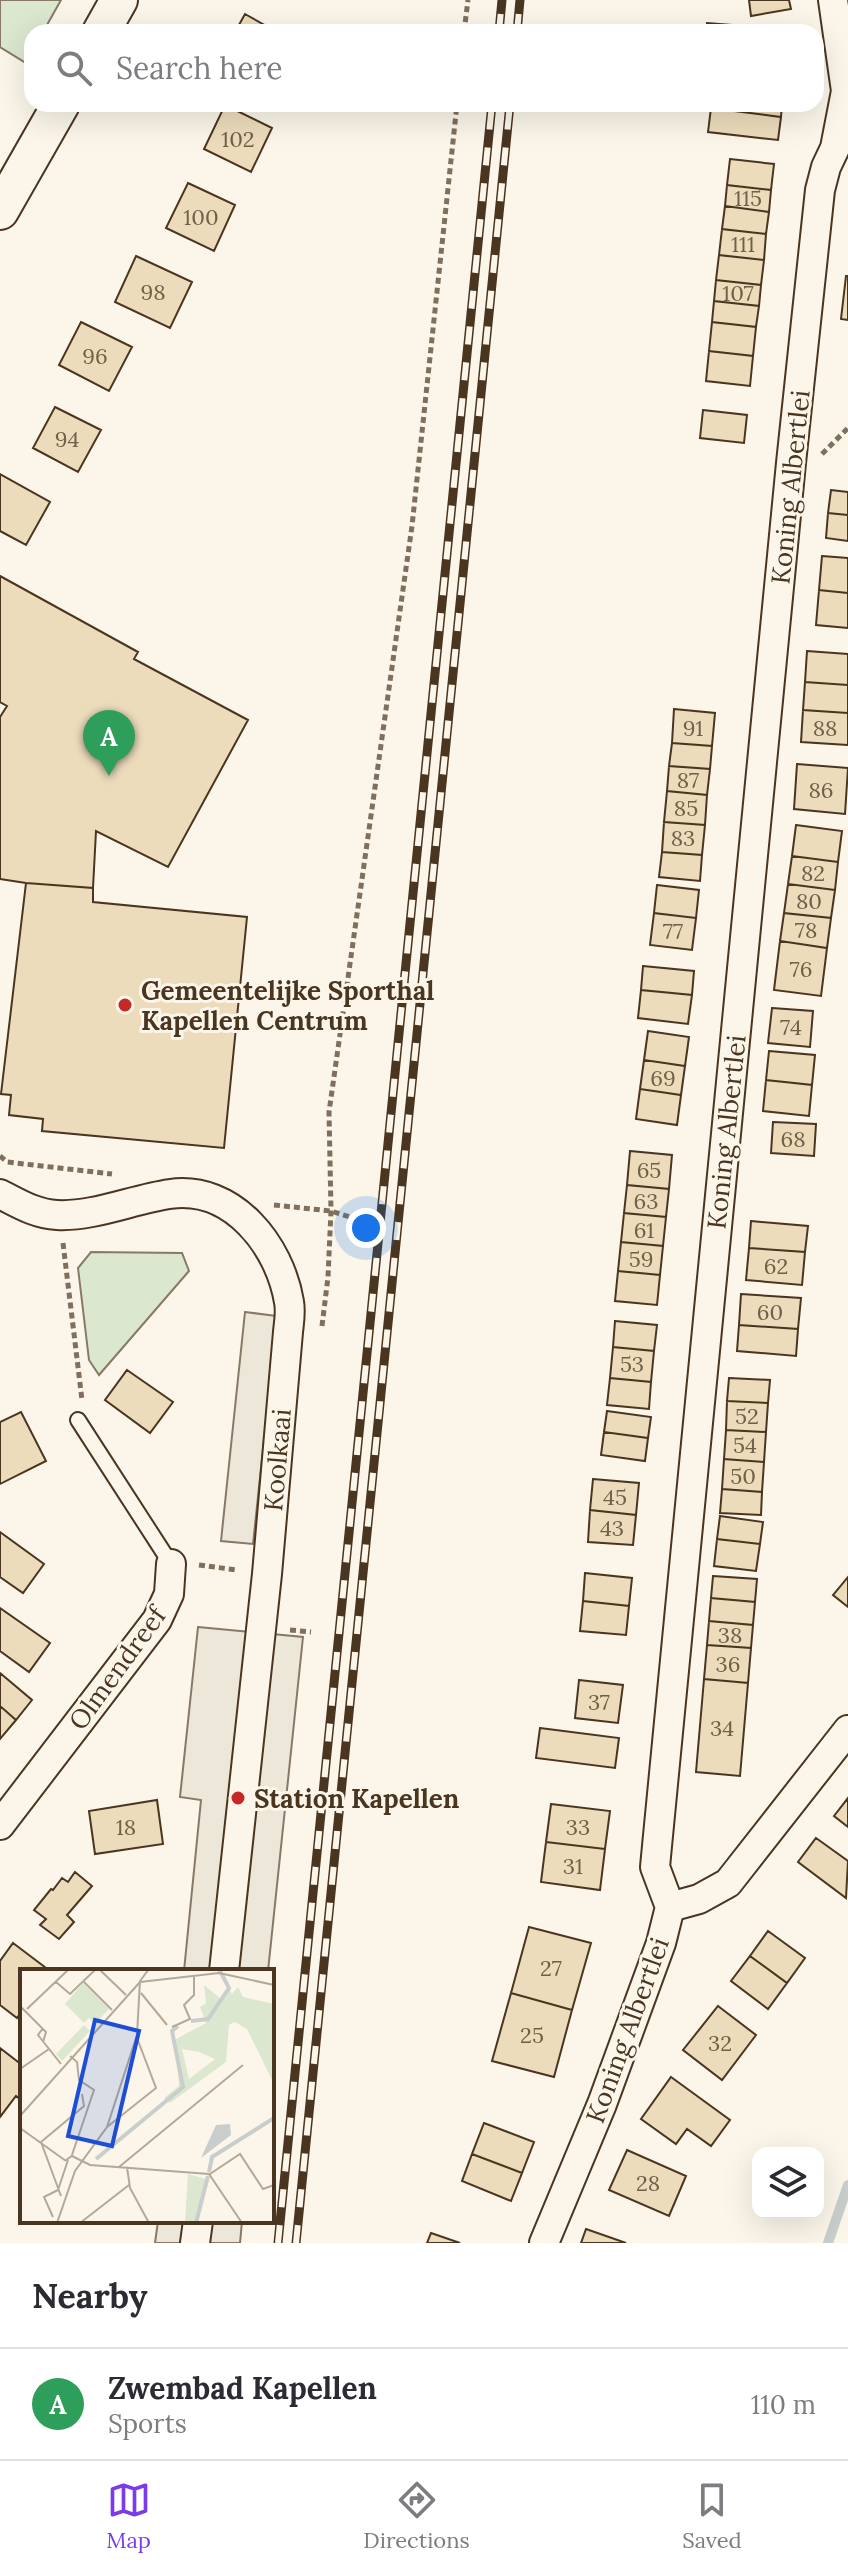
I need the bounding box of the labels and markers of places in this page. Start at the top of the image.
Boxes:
pin: A [83,710,135,776]
place label: Gemeentelijke Sporthal Kapellen Centrum [141,974,434,1037]
marker: Gemeentelijke Sporthal Kapellen Centrum [116,996,134,1014]
place label: Station Kapellen [254,1782,460,1815]
marker: Station Kapellen [229,1789,247,1807]

